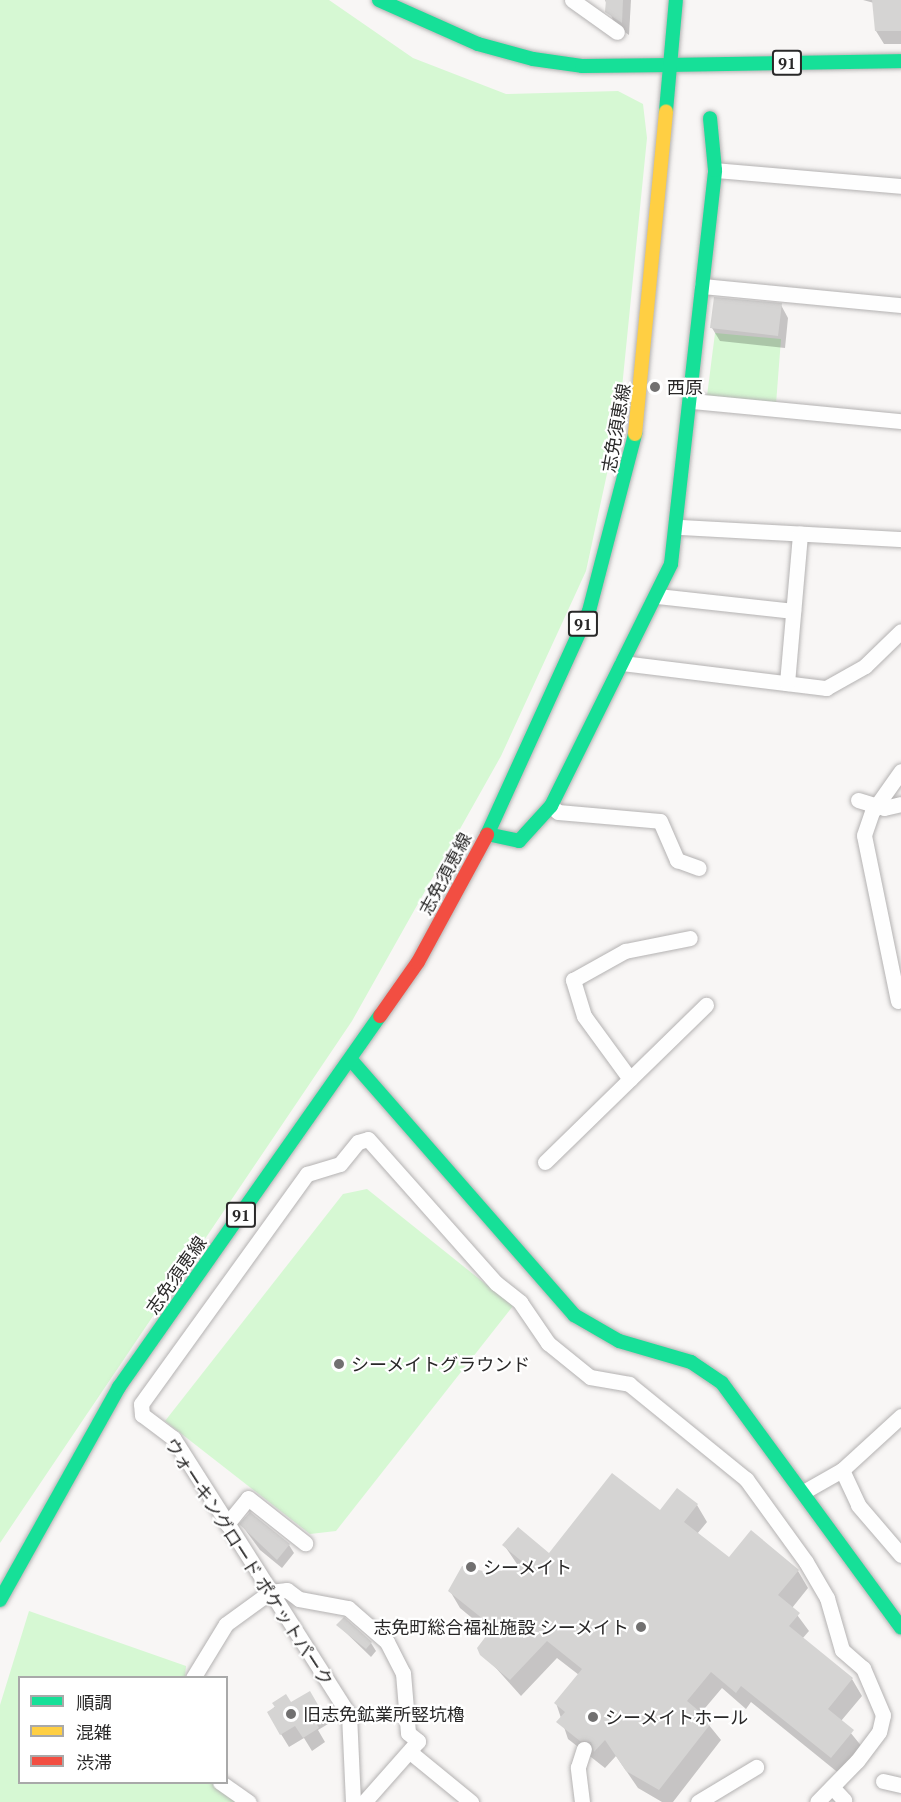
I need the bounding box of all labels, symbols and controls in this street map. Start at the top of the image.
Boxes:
road number: 91 [770,50,804,76]
place label: 西原 [667,376,703,398]
marker: 西原 [648,380,662,394]
street label: 志免須恵線 [598,382,634,474]
road number: 91 [566,611,600,637]
street label: 志免須恵線 [414,829,476,919]
road number: 91 [224,1202,258,1228]
street label: 志免須恵線 [141,1232,211,1318]
place label: シーメイトグラウンド [351,1353,531,1375]
marker: シーメイトグラウンド [332,1357,346,1371]
street label: ウォーキングロード ポケットパーク [160,1434,338,1690]
place label: シーメイト [483,1556,573,1578]
marker: シーメイト [464,1560,478,1574]
place label: 志免町総合福祉施設 シーメイト [373,1616,629,1638]
marker: 志免町総合福祉施設 シーメイト [634,1620,648,1634]
legend [18,1676,228,1784]
text: 順調 [76,1690,112,1714]
place label: 旧志免鉱業所竪坑櫓 [303,1703,465,1725]
place label: シーメイトホール [605,1706,749,1728]
marker: 旧志免鉱業所竪坑櫓 [284,1707,298,1721]
marker: シーメイトホール [586,1710,600,1724]
text: 混雑 [76,1720,112,1744]
text: 渋滞 [76,1750,112,1774]

